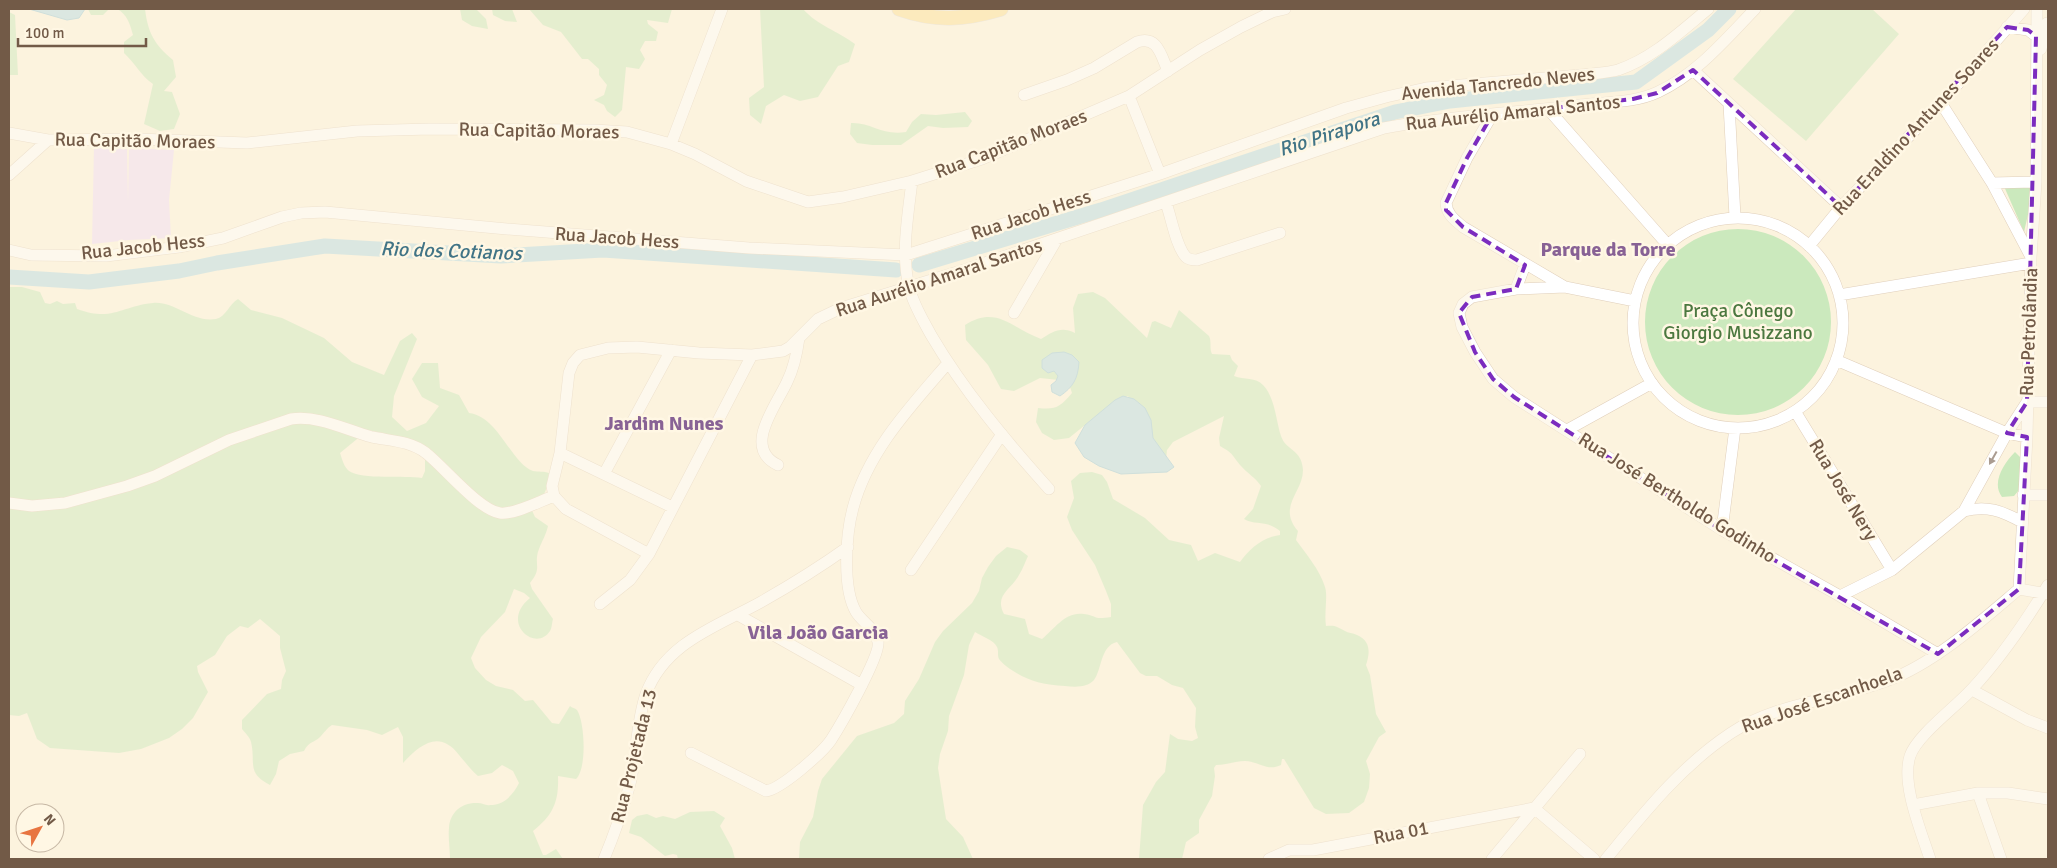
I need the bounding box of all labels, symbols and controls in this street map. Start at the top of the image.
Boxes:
scale bar [18,15,145,47]
text: 100 m [25,24,65,42]
street label: Rua Eraldino Antunes Soares [1828,33,2004,221]
street label: Avenida Tancredo Neves [1400,62,1596,106]
street label: Rua Aurélio Amaral Santos [1404,90,1622,136]
street label: Rua Capitão Moraes [932,104,1090,184]
water label: Rio Pirapora [1275,106,1383,162]
street label: Rua Capitão Moraes [458,118,620,144]
street label: Rua Capitão Moraes [54,128,216,154]
street label: Rua Jacob Hess [968,184,1094,246]
street label: Rua Jacob Hess [554,222,680,254]
street label: Rua Jacob Hess [80,229,206,265]
street label: Rua Aurélio Amaral Santos [833,233,1045,323]
water label: Rio dos Cotianos [380,236,524,266]
district label: Parque da Torre [1540,237,1676,262]
street label: Rua Petrolândia [2015,267,2043,397]
park label: Praça Cônego Giorgio Musizzano [1663,299,1813,345]
district label: Jardim Nunes [605,411,724,436]
street label: Rua José Bertholdo Godinho [1574,427,1780,569]
street label: Rua José Nery [1803,435,1883,545]
one-way arrow [1989,452,1998,465]
district label: Vila João Garcia [748,620,888,645]
street label: Rua José Escanhoela [1738,661,1906,739]
street label: Rua Projetada 13 [606,686,662,826]
north arrow [15,803,65,853]
text: N [40,811,59,829]
street label: Rua 01 [1371,816,1431,850]

